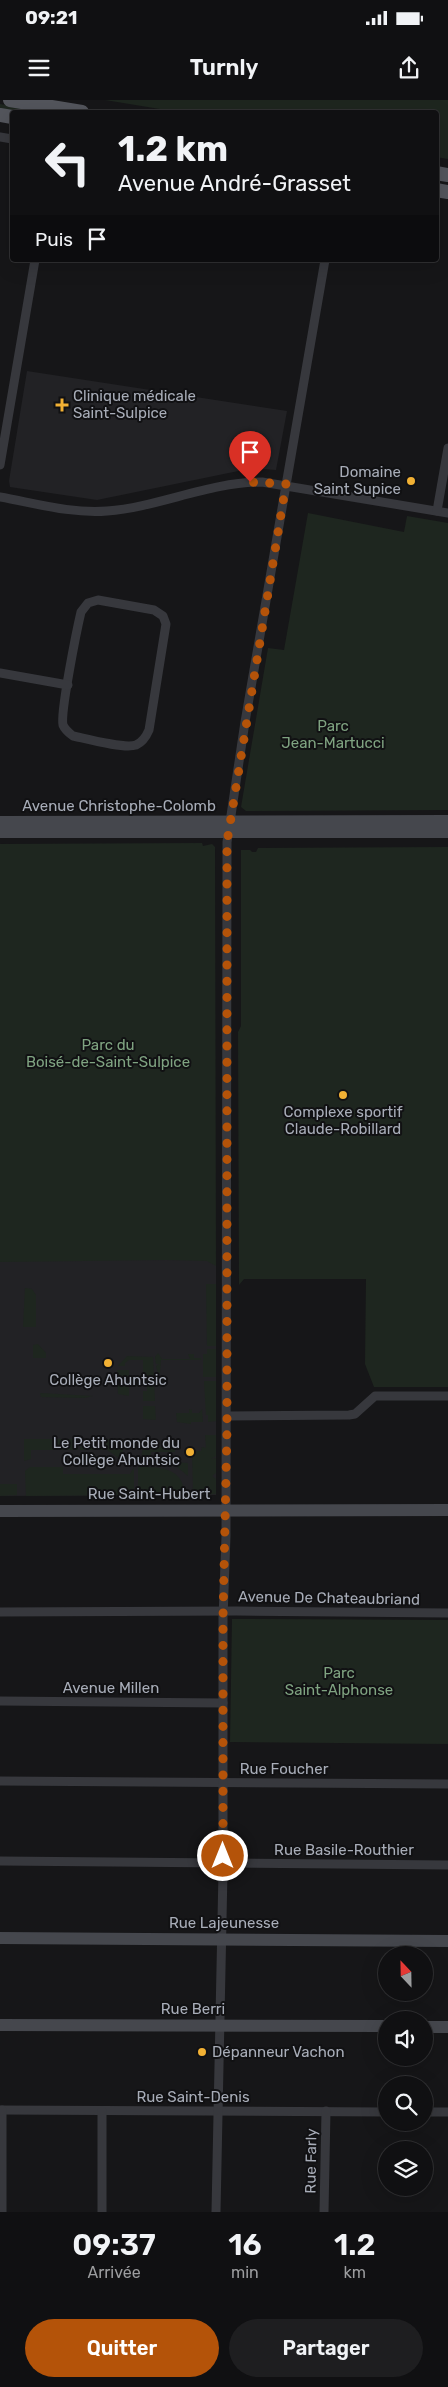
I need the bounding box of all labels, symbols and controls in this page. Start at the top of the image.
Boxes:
text: 09:21 [25,6,77,29]
icon: menu [25,54,53,82]
text: Turnly [190,54,258,81]
icon: share [395,54,423,82]
text: 1.2 km [118,128,228,170]
icon: left [35,130,100,195]
text: Avenue André-Grasset [118,170,351,197]
icon: arrive [83,225,111,253]
text: Puis [35,228,73,251]
place label: Clinique médicale Saint-Sulpice [73,387,196,422]
marker: Clinique médicale Saint-Sulpice [55,398,69,412]
pin [229,431,271,482]
icon: arrive [236,438,264,466]
place label: Domaine Saint Supice [314,463,401,498]
marker: Domaine Saint Supice [405,475,417,487]
park label: Parc Jean-Martucci [281,717,385,752]
street label: Avenue Christophe-Colomb [22,797,216,815]
park label: Parc du Boisé-de-Saint-Sulpice [26,1036,190,1071]
marker: Complexe sportif Claude-Robillard [337,1089,349,1101]
place label: Complexe sportif Claude-Robillard [284,1103,403,1138]
marker: Collège Ahuntsic [102,1357,114,1369]
place label: Collège Ahuntsic [49,1371,167,1389]
place label: Le Petit monde du Collège Ahuntsic [53,1434,180,1469]
marker: Le Petit monde du Collège Ahuntsic [184,1446,196,1458]
street label: Rue Saint-Hubert [88,1485,210,1503]
street label: Avenue De Chateaubriand [238,1587,420,1609]
park label: Parc Saint-Alphonse [285,1664,393,1699]
street label: Avenue Millen [63,1679,159,1697]
street label: Rue Foucher [240,1760,329,1778]
position arrow [196,1829,248,1881]
street label: Rue Basile-Routhier [274,1841,414,1859]
street label: Rue Lajeunesse [169,1914,279,1932]
north arrow [378,1946,432,2001]
map controls [378,1946,433,2196]
street label: Rue Berri [161,2000,225,2018]
button: sound [378,2011,433,2066]
place label: Dépanneur Vachon [212,2043,345,2061]
marker: Dépanneur Vachon [196,2046,208,2058]
button: search [378,2076,433,2131]
street label: Rue Saint-Denis [136,2088,250,2106]
street label: Rue Farly [301,2128,321,2194]
button: layers [378,2141,433,2196]
text: 09:37 [72,2227,156,2263]
text: 16 [228,2227,262,2263]
text: 1.2 [334,2227,376,2263]
text: Arrivée [87,2263,141,2282]
text: min [231,2263,259,2282]
text: km [344,2263,366,2282]
button: Quitter [25,2319,219,2377]
button: Partager [229,2319,423,2377]

